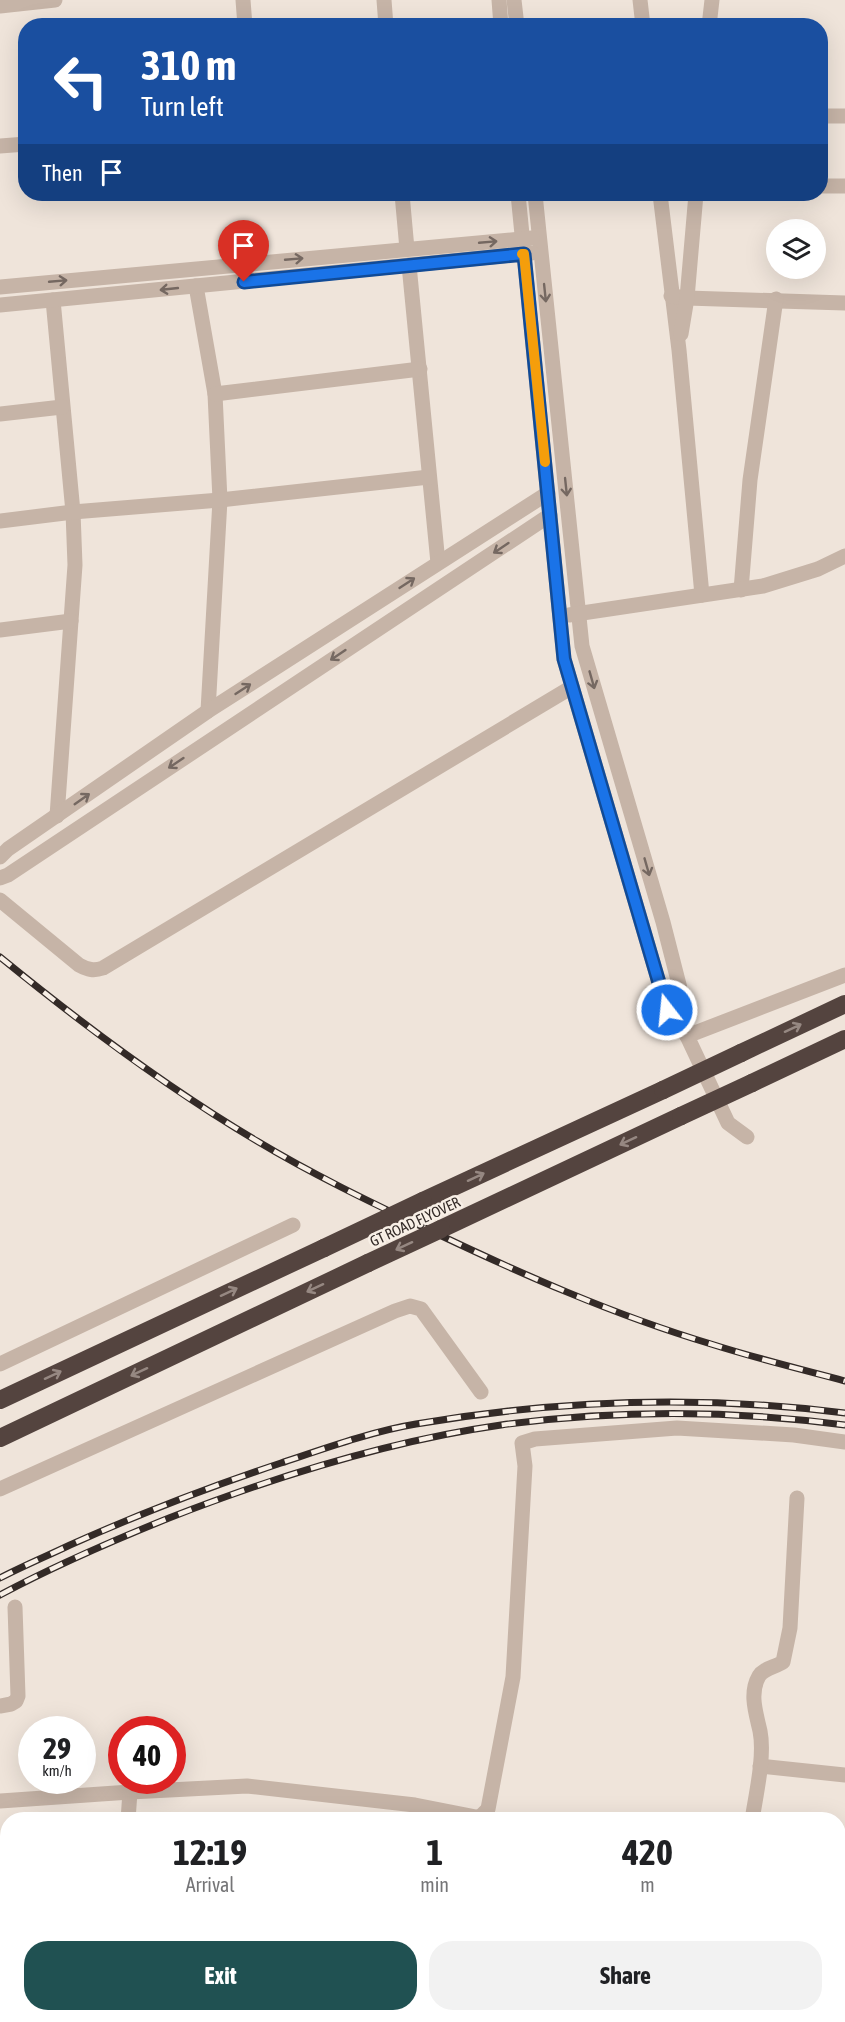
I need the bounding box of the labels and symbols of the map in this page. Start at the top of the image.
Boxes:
pin [218,220,269,282]
one-way arrow [478,236,498,247]
one-way arrow [284,253,304,264]
one-way arrow [48,275,68,286]
one-way arrow [540,283,551,303]
one-way arrow [160,284,180,295]
one-way arrow [561,477,572,497]
one-way arrow [493,542,510,554]
one-way arrow [398,577,415,589]
one-way arrow [330,649,347,662]
one-way arrow [587,670,598,689]
one-way arrow [234,683,251,695]
one-way arrow [168,757,185,769]
one-way arrow [73,793,90,805]
one-way arrow [642,857,653,876]
position arrow [635,978,699,1042]
one-way arrow [784,1022,802,1034]
one-way arrow [620,1136,638,1148]
one-way arrow [467,1170,485,1182]
street label: GT ROAD FLYOVER [367,1193,463,1250]
one-way arrow [396,1241,414,1253]
one-way arrow [307,1283,325,1295]
one-way arrow [220,1286,238,1297]
one-way arrow [130,1366,148,1378]
one-way arrow [43,1368,61,1380]
speed limit sign: 40 [108,1716,186,1794]

